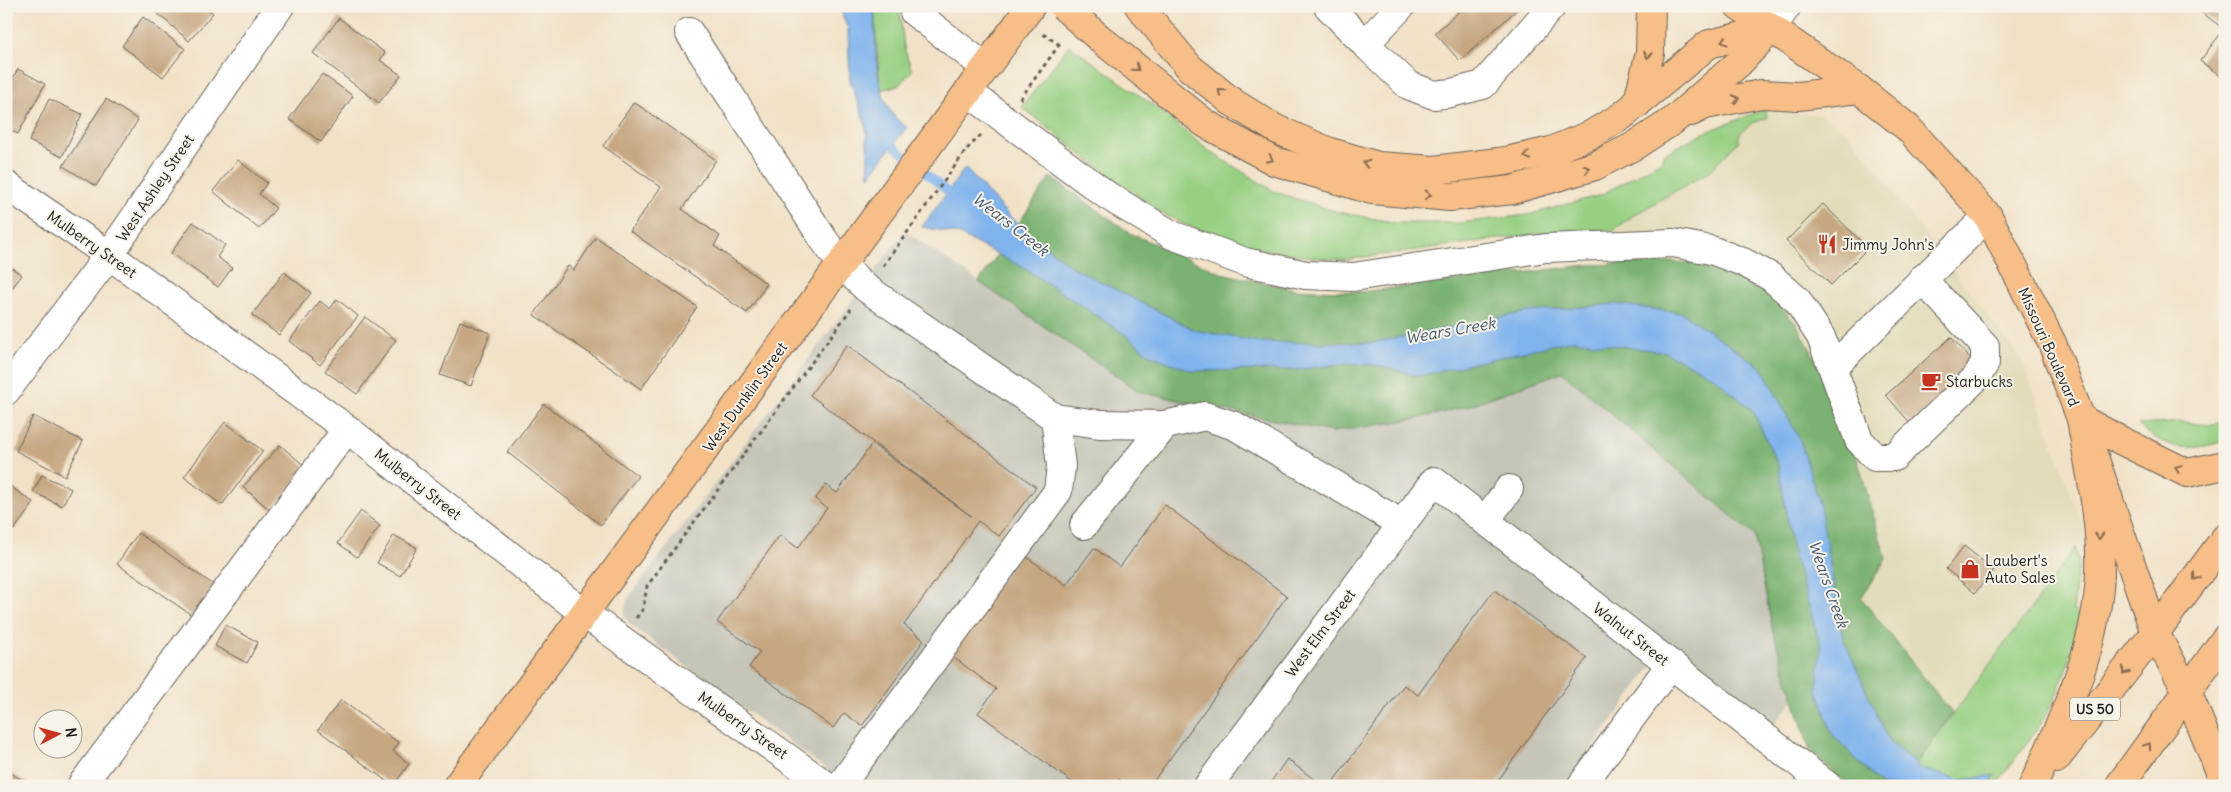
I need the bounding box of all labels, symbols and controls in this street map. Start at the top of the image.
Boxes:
one-way arrow [1719,35,1728,46]
one-way arrow [1644,50,1654,59]
one-way arrow [1131,62,1140,71]
one-way arrow [1218,90,1227,98]
one-way arrow [1732,94,1740,104]
street label: West Ashley Street [112,131,198,245]
one-way arrow [1522,150,1531,161]
one-way arrow [1265,152,1274,163]
one-way arrow [1362,158,1370,168]
one-way arrow [1582,164,1590,174]
water label: Wears Creek [969,188,1055,261]
one-way arrow [1424,189,1432,200]
street label: Mulberry Street [44,206,140,282]
restaurant icon: Jimmy John's [1816,233,1838,255]
place label: Jimmy John's [1842,235,1934,254]
street label: Missouri Boulevard [2014,285,2084,410]
water label: Wears Creek [1403,312,1498,348]
street label: West Dunklin Street [699,338,791,456]
cafe icon: Starbucks [1920,370,1942,392]
place label: Starbucks [1946,372,2013,391]
street label: Mulberry Street [371,444,465,524]
one-way arrow [2174,464,2183,475]
one-way arrow [2094,532,2104,540]
water label: Wears Creek [1805,538,1854,632]
place label: Laubert's Auto Sales [1985,551,2056,587]
shop icon: Laubert's Auto Sales [1959,558,1981,580]
one-way arrow [2194,571,2202,580]
street label: West Elm Street [1281,585,1359,681]
street label: Walnut Street [1589,598,1673,670]
one-way arrow [2122,665,2131,675]
street label: Mulberry Street [695,687,791,763]
road number: US 50 [2070,698,2120,721]
north arrow [32,710,82,760]
text: N [61,727,80,738]
one-way arrow [2142,742,2151,752]

